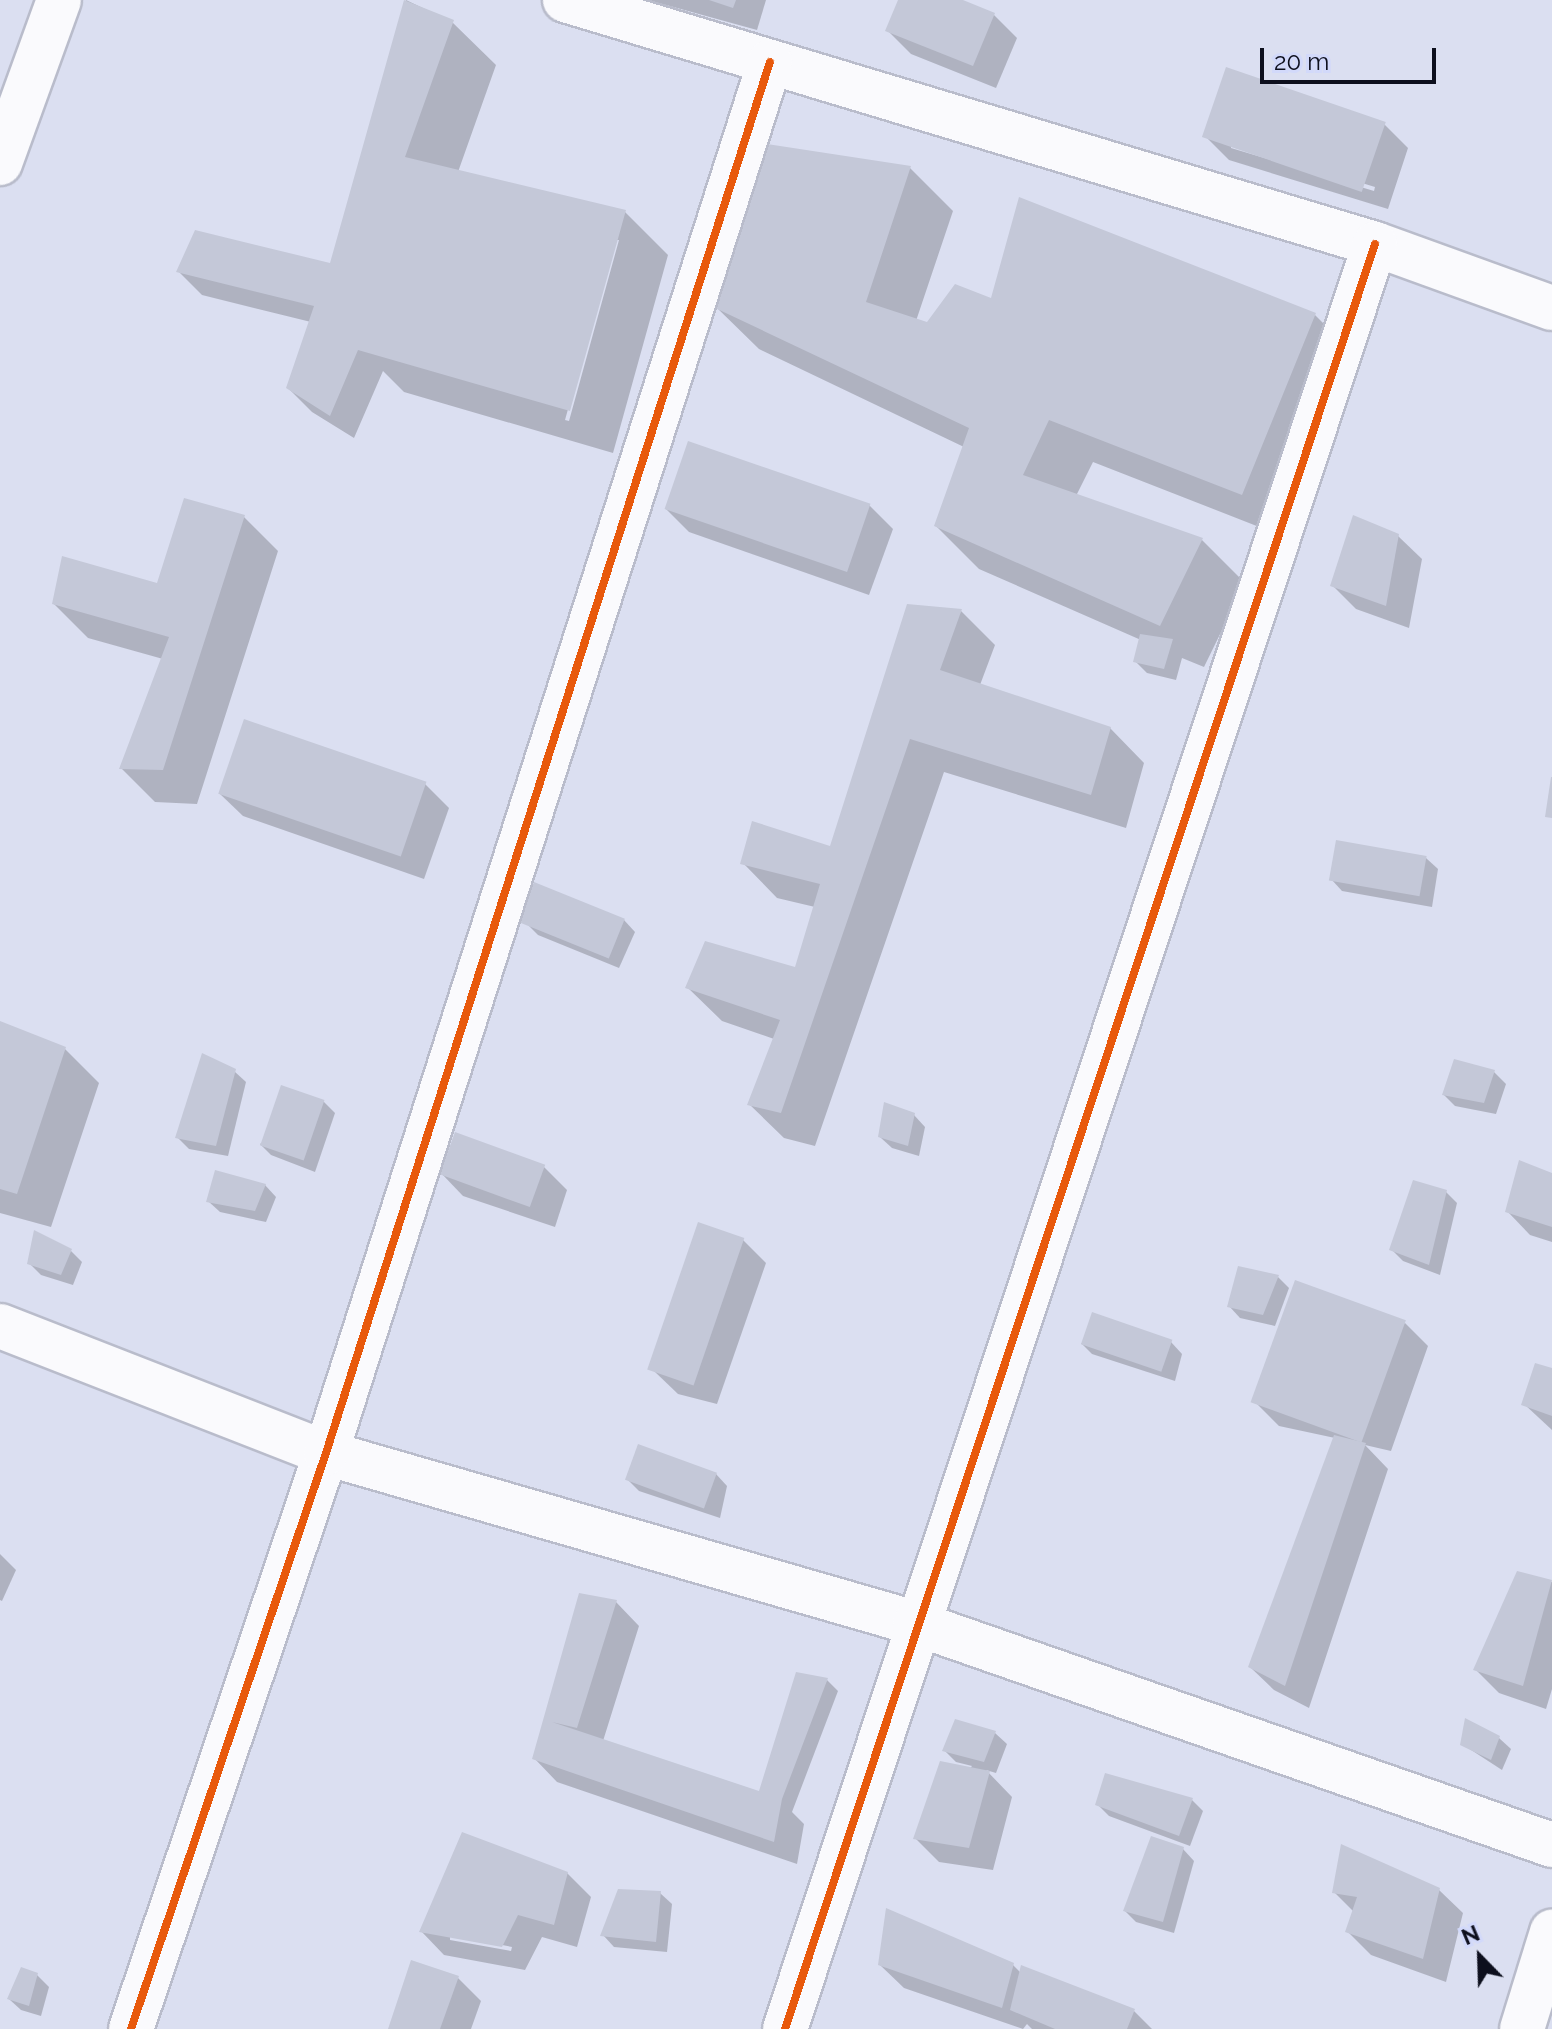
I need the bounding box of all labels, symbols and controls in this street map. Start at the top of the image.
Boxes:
scale bar [1264,32,1440,82]
text: 20 m [1274,47,1329,76]
north arrow [1440,1917,1520,1997]
text: N [1458,1920,1483,1950]

